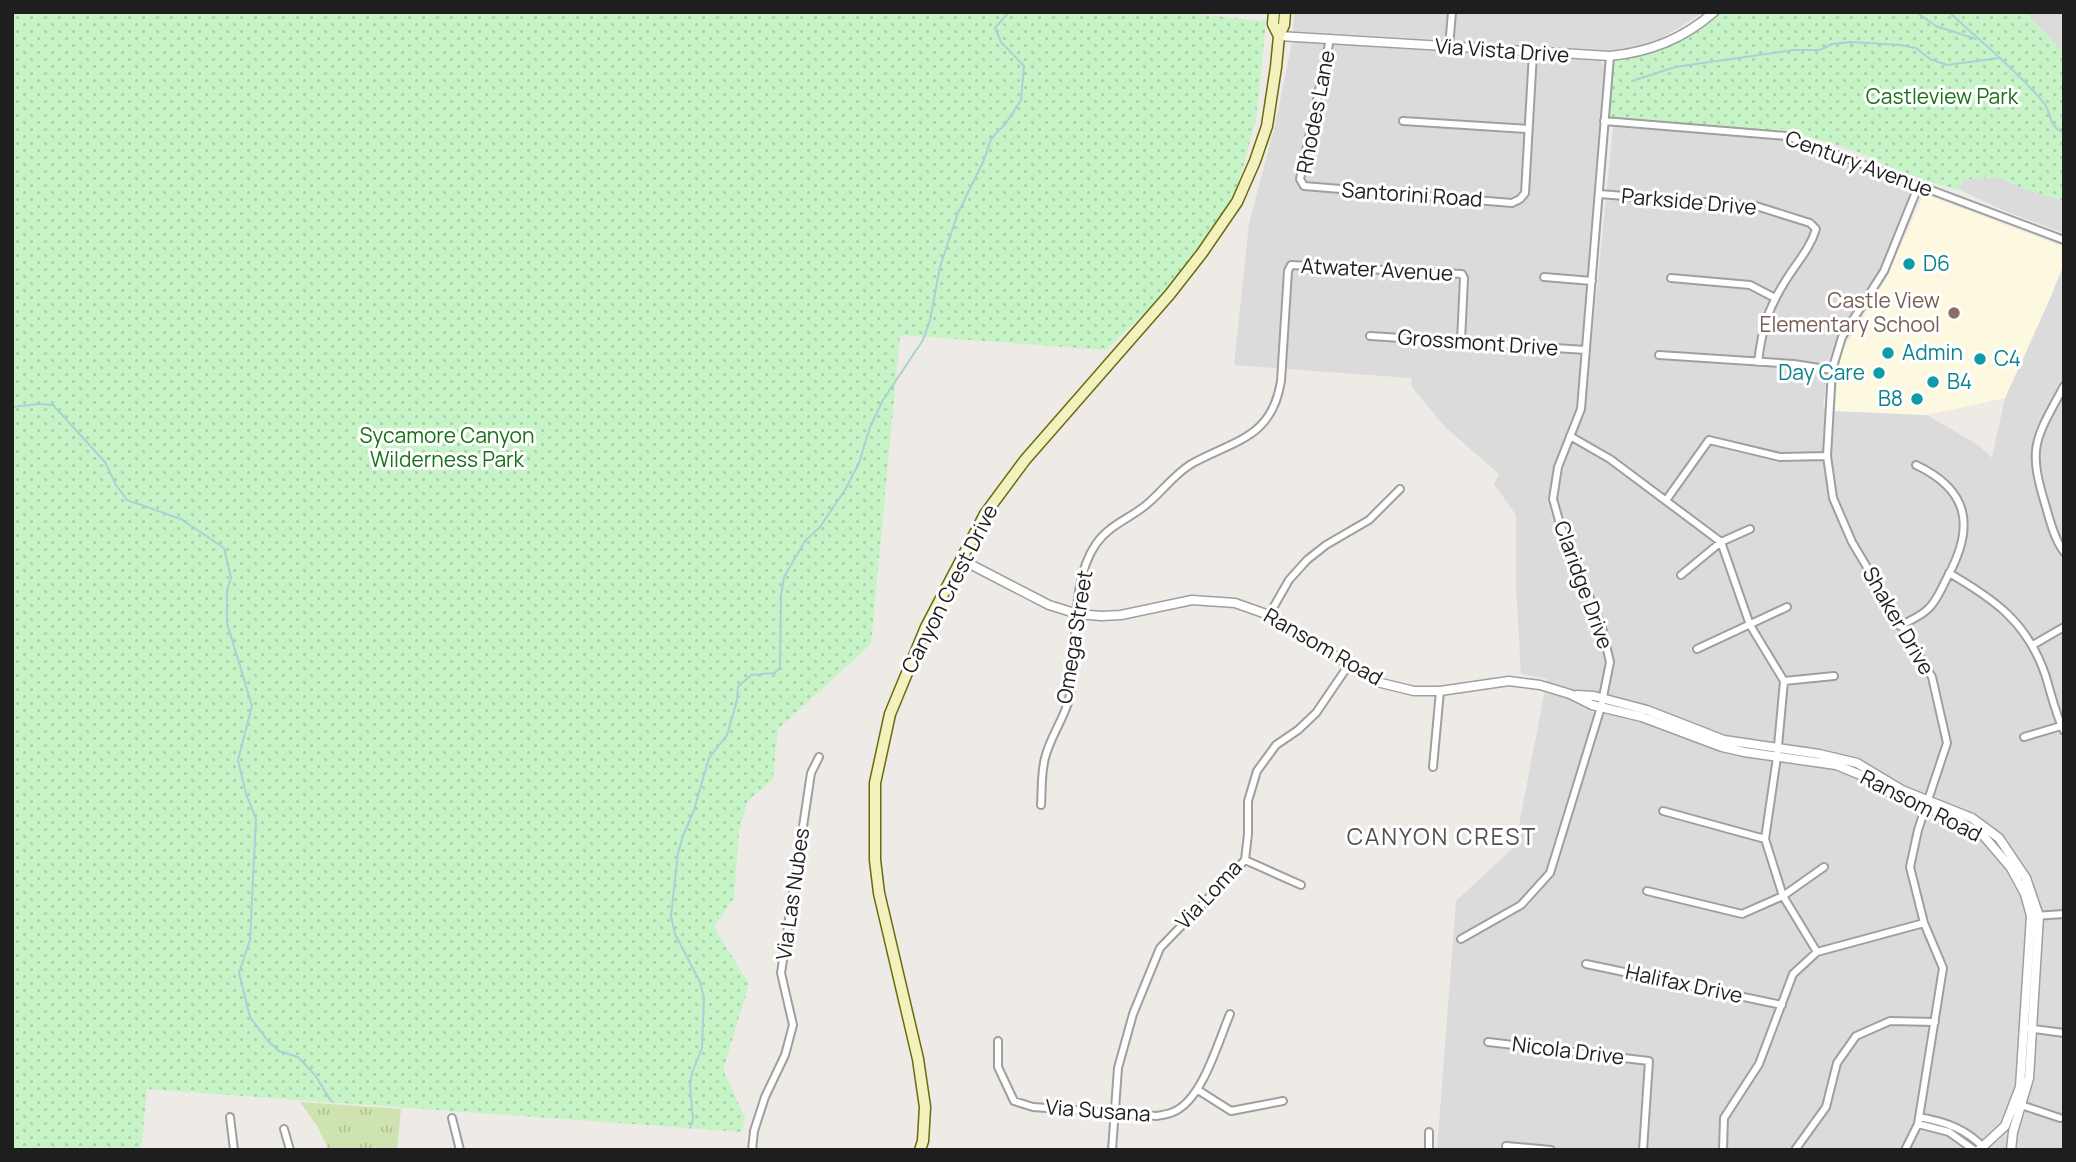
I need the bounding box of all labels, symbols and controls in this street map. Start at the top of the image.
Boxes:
street label: Via Vista Drive [1434,31,1570,69]
street label: Rhodes Lane [1289,48,1341,176]
park label: Castleview Park [1866,82,2019,110]
street label: Century Avenue [1782,123,1937,203]
street label: Santorini Road [1341,175,1484,213]
street label: Parkside Drive [1620,181,1758,221]
place label: D6 [1923,249,1950,277]
street label: Atwater Avenue [1300,251,1454,287]
marker: D6 [1901,256,1917,272]
place label: Castle View Elementary School [1759,286,1940,338]
marker: Castle View Elementary School [1946,305,1962,321]
street label: Grossmont Drive [1397,322,1559,362]
place label: Admin [1902,338,1963,366]
place label: C4 [1994,344,2021,372]
marker: Admin [1880,345,1896,361]
marker: C4 [1972,351,1988,367]
place label: Day Care [1778,358,1865,386]
marker: Day Care [1871,365,1887,381]
place label: B4 [1947,367,1972,395]
marker: B4 [1925,374,1941,390]
place label: B8 [1878,384,1903,412]
marker: B8 [1909,391,1925,407]
park label: Sycamore Canyon Wilderness Park [360,421,534,473]
street label: Canyon Crest Drive [894,499,1004,678]
street label: Claridge Drive [1548,517,1620,653]
street label: Shaker Drive [1857,561,1941,680]
street label: Omega Street [1050,568,1098,706]
street label: Ransom Road [1259,601,1388,691]
street label: Ransom Road [1856,763,1987,848]
district label: CANYON CREST [1347,820,1537,852]
street label: Via Las Nubes [769,826,815,962]
street label: Via Loma [1169,853,1248,935]
street label: Halifax Drive [1623,957,1745,1009]
street label: Nicola Drive [1510,1029,1626,1071]
street label: Via Susana [1045,1092,1152,1128]

